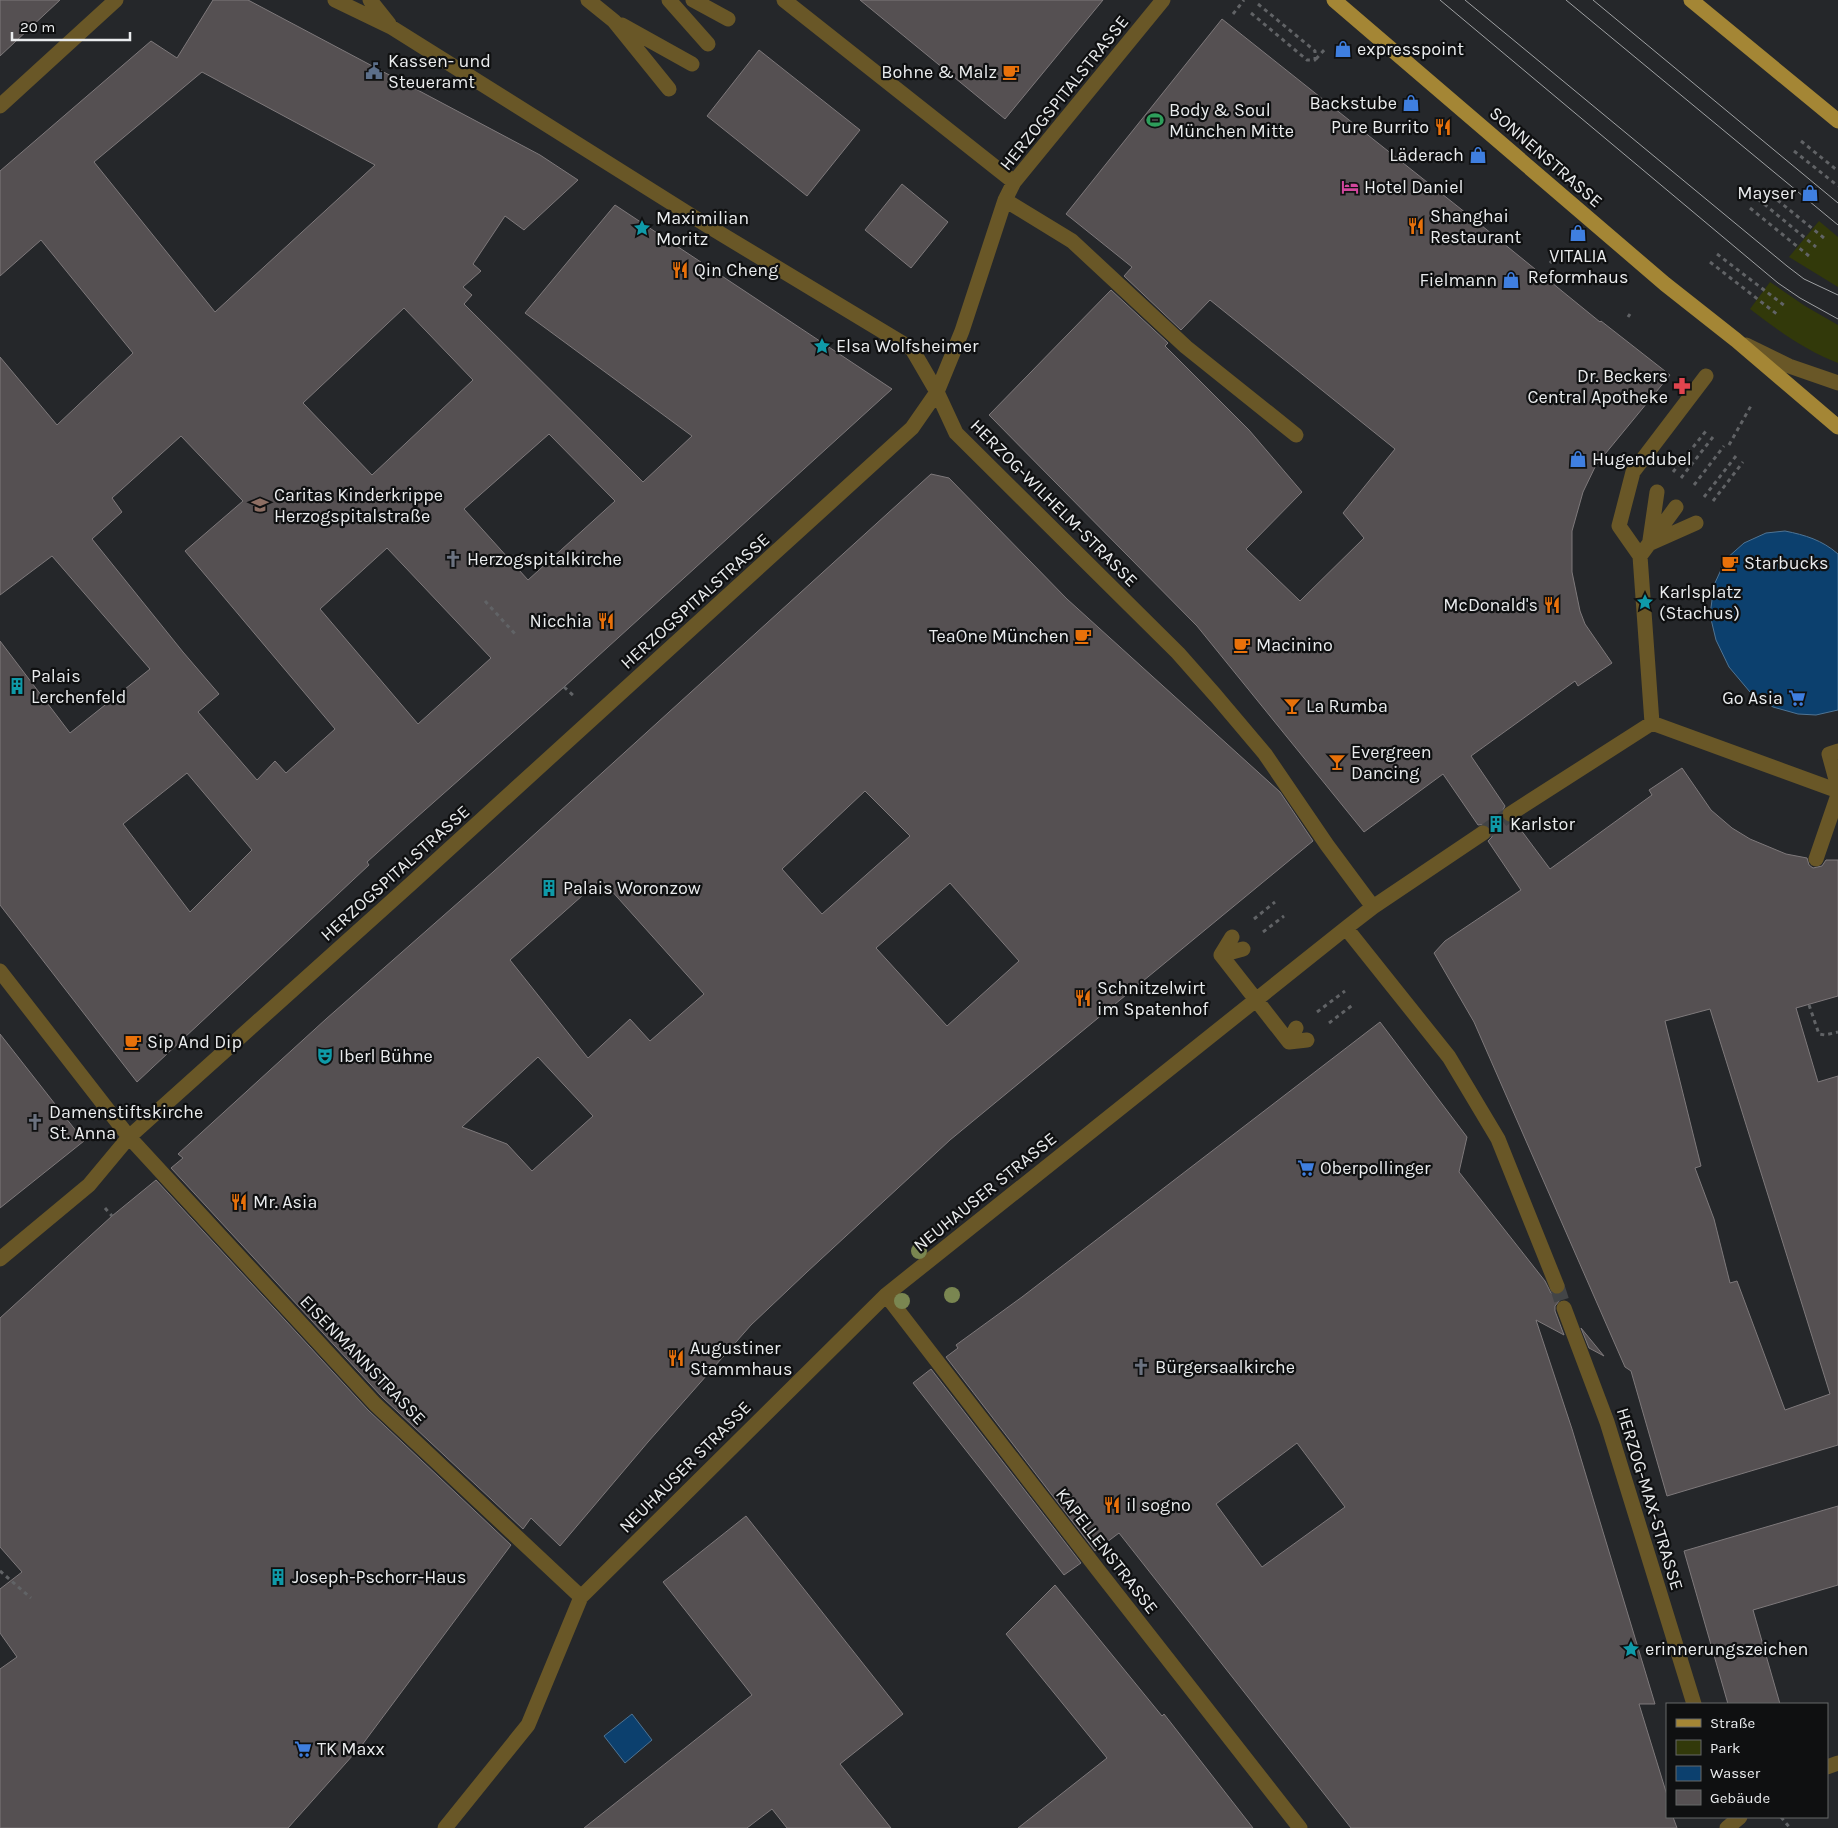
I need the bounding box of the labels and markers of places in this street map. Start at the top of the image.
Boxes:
place label: expresspoint [1357,38,1464,60]
shop icon: expresspoint [1333,39,1353,59]
place label: Kassen- und Steueramt [388,50,491,93]
public building icon: Kassen- und Steueramt [364,61,384,81]
place label: Bohne & Malz [881,61,997,83]
cafe icon: Bohne & Malz [1001,62,1021,82]
place label: Backstube [1309,92,1397,114]
shop icon: Backstube [1401,93,1421,113]
place label: Body & Soul München Mitte [1169,99,1294,142]
sports icon: Body & Soul München Mitte [1145,110,1165,130]
place label: Pure Burrito [1331,116,1429,138]
restaurant icon: Pure Burrito [1433,117,1453,137]
place label: Läderach [1389,144,1464,166]
shop icon: Läderach [1468,145,1488,165]
place label: Hotel Daniel [1364,176,1464,198]
hotel icon: Hotel Daniel [1340,177,1360,197]
place label: Mayser [1737,182,1796,204]
shop icon: Mayser [1800,183,1820,203]
place label: Shanghai Restaurant [1430,205,1522,248]
place label: Maximilian Moritz [656,207,749,250]
restaurant icon: Shanghai Restaurant [1406,216,1426,236]
place icon: Maximilian Moritz [632,218,652,238]
shop icon: VITALIA Reformhaus [1568,223,1588,243]
place label: VITALIA Reformhaus [1528,245,1628,288]
place label: Qin Cheng [694,259,778,281]
restaurant icon: Qin Cheng [670,260,690,280]
place label: Fielmann [1419,269,1497,291]
shop icon: Fielmann [1501,270,1521,290]
place label: Elsa Wolfsheimer [836,335,979,357]
place icon: Elsa Wolfsheimer [812,336,832,356]
place label: Dr. Beckers Central Apotheke [1527,365,1668,408]
pharmacy icon: Dr. Beckers Central Apotheke [1672,376,1692,396]
place label: Hugendubel [1592,448,1692,470]
shop icon: Hugendubel [1568,449,1588,469]
place label: Caritas Kinderkrippe Herzogspitalstraße [274,484,443,527]
school or university icon: Caritas Kinderkrippe Herzogspitalstraße [250,495,270,515]
place label: Herzogspitalkirche [467,548,622,570]
church icon: Herzogspitalkirche [443,549,463,569]
place label: Starbucks [1744,552,1829,574]
cafe icon: Starbucks [1720,553,1740,573]
place label: Karlsplatz (Stachus) [1659,581,1742,624]
place icon: Karlsplatz (Stachus) [1635,592,1655,612]
place label: McDonald's [1443,594,1538,616]
restaurant icon: McDonald's [1542,595,1562,615]
place label: Nicchia [530,610,592,632]
restaurant icon: Nicchia [596,611,616,631]
place label: TeaOne München [929,625,1069,647]
cafe icon: TeaOne München [1073,626,1093,646]
place label: Macinino [1256,634,1333,656]
cafe icon: Macinino [1232,635,1252,655]
place label: Palais Lerchenfeld [31,665,127,708]
building icon: Palais Lerchenfeld [7,676,27,696]
place label: Go Asia [1722,687,1783,709]
supermarket icon: Go Asia [1787,688,1807,708]
place label: La Rumba [1306,695,1388,717]
bar icon: La Rumba [1282,696,1302,716]
place label: Evergreen Dancing [1351,741,1432,784]
bar icon: Evergreen Dancing [1327,752,1347,772]
place label: Karlstor [1510,813,1575,835]
building icon: Karlstor [1486,814,1506,834]
place label: Palais Woronzow [563,877,701,899]
building icon: Palais Woronzow [539,878,559,898]
place label: Schnitzelwirt im Spatenhof [1097,977,1209,1020]
restaurant icon: Schnitzelwirt im Spatenhof [1073,988,1093,1008]
place label: Sip And Dip [147,1031,242,1053]
cafe icon: Sip And Dip [123,1032,143,1052]
place label: Iberl Bühne [339,1045,433,1067]
theatre icon: Iberl Bühne [315,1046,335,1066]
place label: Damenstiftskirche St. Anna [49,1101,203,1144]
church icon: Damenstiftskirche St. Anna [25,1112,45,1132]
place label: Oberpollinger [1320,1157,1431,1179]
supermarket icon: Oberpollinger [1296,1158,1316,1178]
place label: Mr. Asia [253,1191,317,1213]
restaurant icon: Mr. Asia [229,1192,249,1212]
place label: Augustiner Stammhaus [690,1337,792,1380]
restaurant icon: Augustiner Stammhaus [666,1348,686,1368]
place label: Bürgersaalkirche [1155,1356,1295,1378]
church icon: Bürgersaalkirche [1131,1357,1151,1377]
place label: il sogno [1126,1494,1191,1516]
restaurant icon: il sogno [1102,1495,1122,1515]
place label: Joseph-Pschorr-Haus [292,1566,466,1588]
building icon: Joseph-Pschorr-Haus [268,1567,288,1587]
place label: erinnerungszeichen [1645,1638,1808,1660]
place icon: erinnerungszeichen [1621,1639,1641,1659]
place label: TK Maxx [317,1738,385,1760]
supermarket icon: TK Maxx [293,1739,313,1759]

